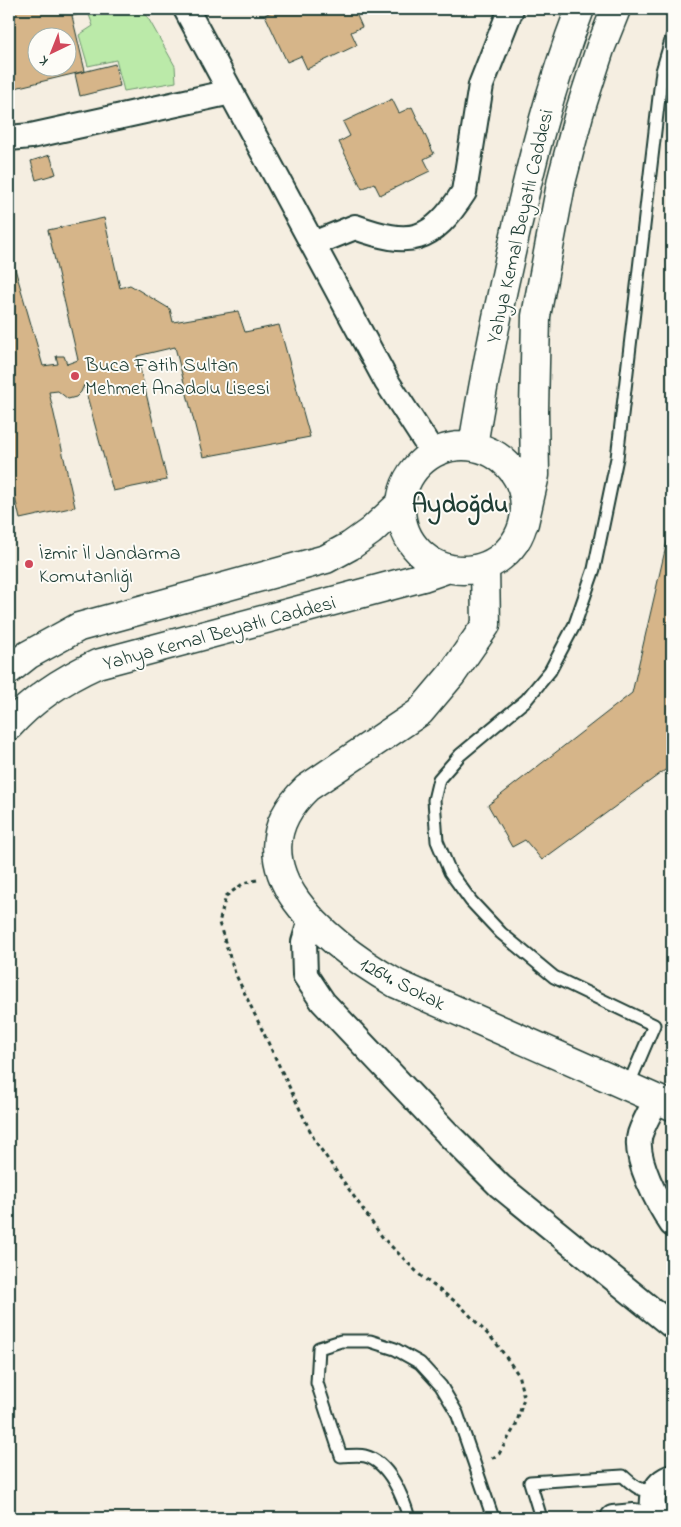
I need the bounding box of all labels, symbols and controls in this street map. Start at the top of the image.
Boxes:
north arrow [28,28,78,78]
text: K [34,50,54,70]
street label: Yahya Kemal Beyatlı Caddesi [480,106,563,347]
place label: Buca Fatih Sultan Mehmet Anadolu Lisesi [84,352,269,404]
marker: Buca Fatih Sultan Mehmet Anadolu Lisesi [69,370,81,382]
district label: Aydoğdu [412,488,508,526]
place label: İzmir İl Jandarma Komutanlığı [39,540,180,593]
marker: İzmir İl Jandarma Komutanlığı [23,558,35,570]
street label: Yahya Kemal Beyatlı Caddesi [100,589,339,679]
street label: 1264. Sokak [354,951,450,1019]

